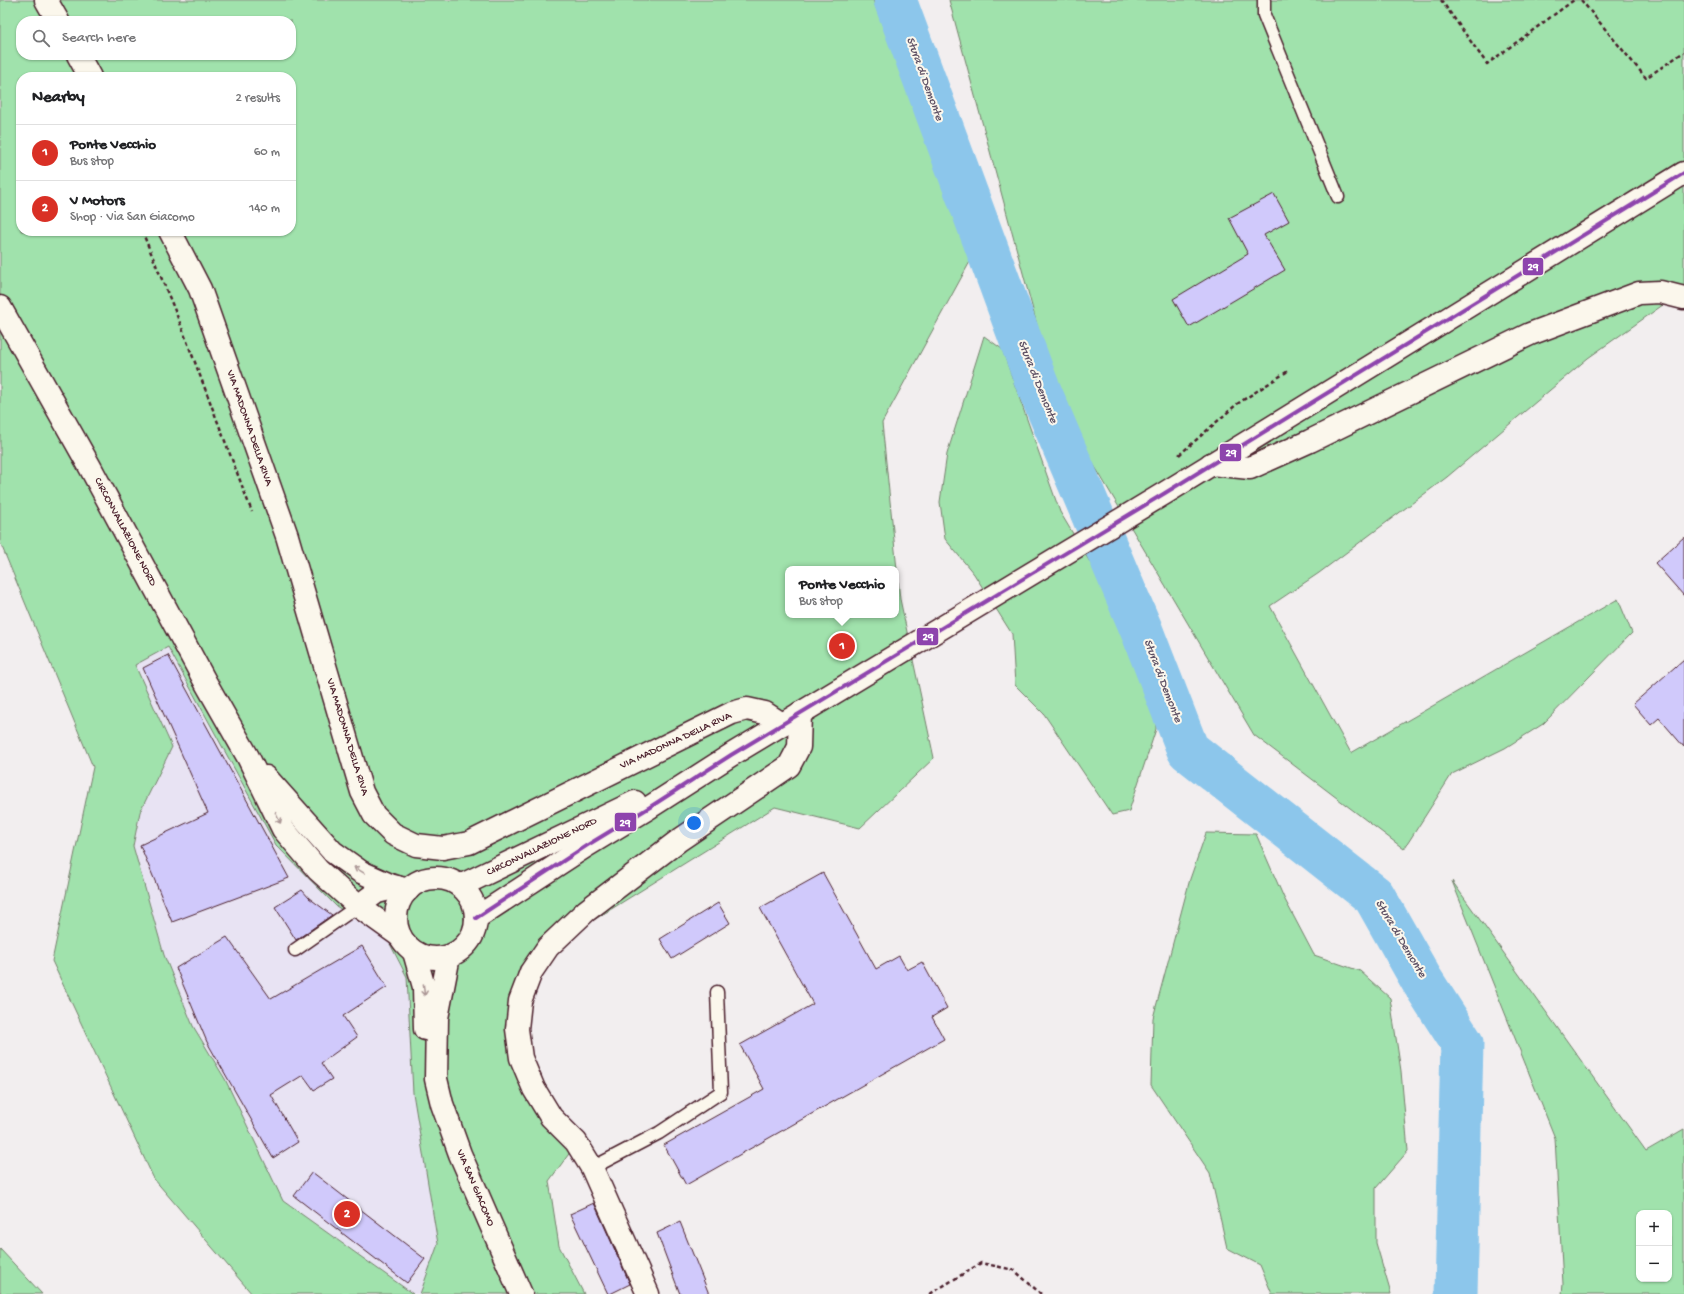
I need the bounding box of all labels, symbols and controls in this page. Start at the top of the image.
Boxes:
search box [16,16,296,60]
icon: search [30,27,52,49]
text: Search here [62,29,136,47]
water label: Stura di Demonte [902,35,946,123]
text: Nearby [32,88,85,108]
text: 2 results [235,91,280,106]
text: Ponte Vecchio [70,136,156,154]
text: 1 [42,145,48,160]
text: 60 m [254,145,280,160]
text: Bus stop [70,154,114,169]
text: V Motors [70,192,125,210]
text: 2 [42,201,48,216]
text: 140 m [249,201,280,216]
text: Shop · Via San Giacomo [70,210,195,225]
line badge: 29 [1522,257,1544,276]
text: 29 [1528,262,1539,274]
water label: Stura di Demonte [1014,339,1060,426]
street label: VIA MADONNA DELLA RIVA [223,368,275,488]
line badge: 29 [1219,443,1242,462]
text: 29 [1226,448,1237,460]
street label: CIRCONVALLAZIONE NORD [91,476,159,589]
popup [785,566,899,618]
text: Ponte Vecchio [799,576,885,594]
text: Bus stop [799,594,843,609]
line badge: 29 [916,627,939,646]
pin: 1 [829,631,855,661]
text: 29 [923,632,934,644]
water label: Stura di Demonte [1140,637,1185,725]
street label: VIA MADONNA DELLA RIVA [323,676,371,797]
street label: VIA MADONNA DELLA RIVA [618,710,734,773]
one-way arrow [274,811,282,823]
line badge: 29 [614,812,637,832]
your location [684,813,704,833]
street label: CIRCONVALLAZIONE NORD [485,815,600,879]
text: 29 [620,818,631,830]
one-way arrow [353,865,365,873]
water label: Stura di Demonte [1371,898,1429,981]
one-way arrow [420,983,427,996]
street label: VIA SAN GIACOMO [453,1147,497,1228]
pin: 2 [334,1199,360,1229]
map controls [1636,1210,1672,1282]
button: + [1636,1210,1672,1246]
button: − [1636,1246,1672,1282]

